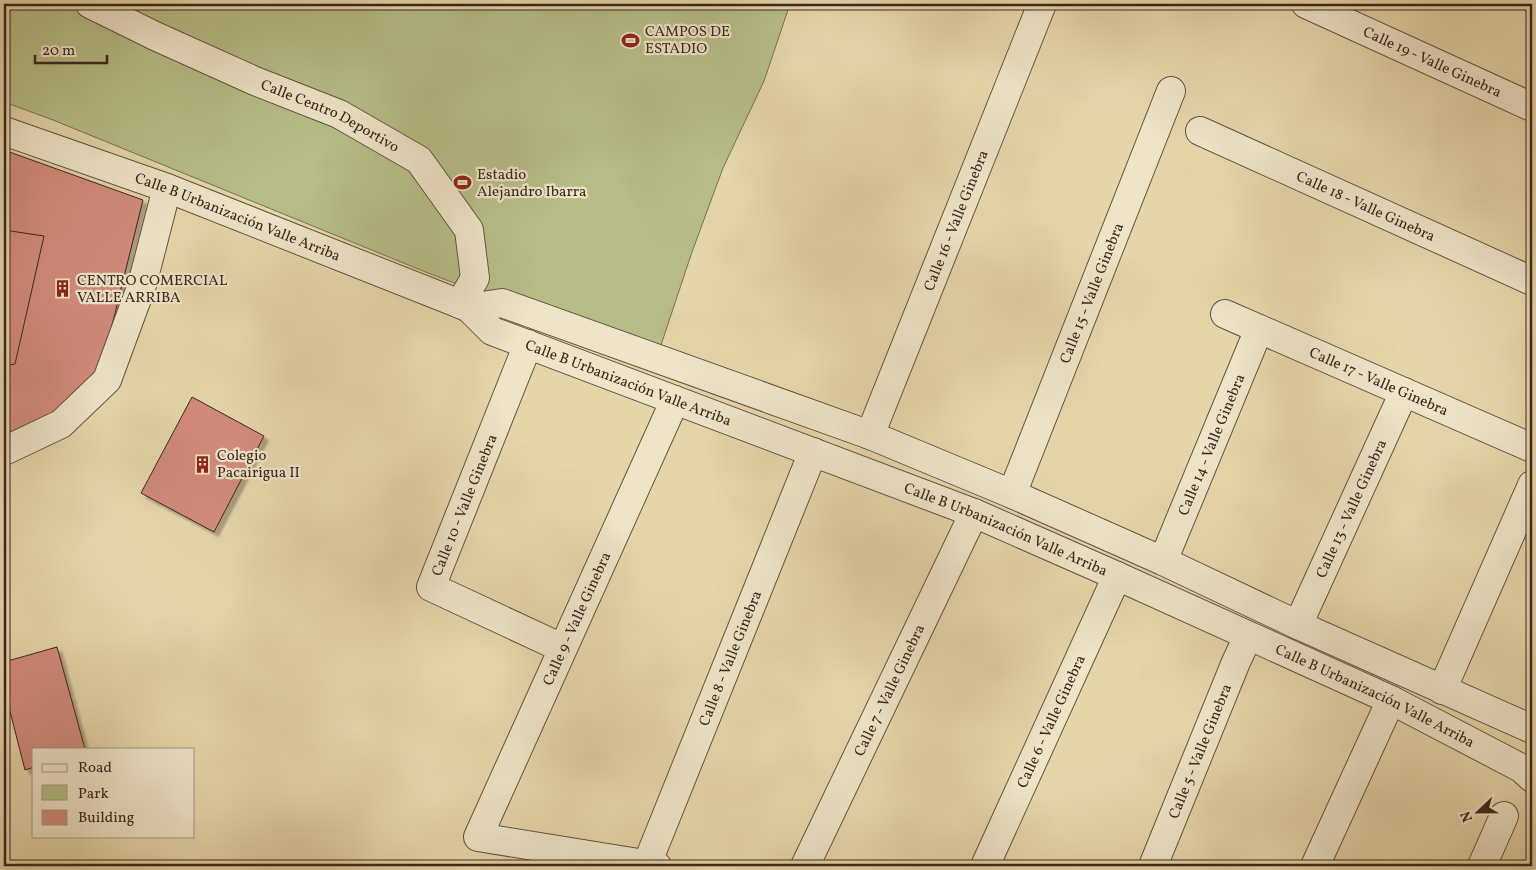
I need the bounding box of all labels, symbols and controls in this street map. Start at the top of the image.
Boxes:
place label: CAMPOS DE ESTADIO [645,22,730,60]
street label: Calle 19 - Valle Ginebra [1359,22,1505,104]
sports icon: CAMPOS DE ESTADIO [621,30,641,50]
scale bar [35,32,108,64]
text: 20 m [42,41,75,62]
street label: Calle Centro Deportivo [257,75,403,158]
street label: Calle 16 - Valle Ginebra [919,147,995,295]
place label: Estadio Alejandro Ibarra [477,165,587,203]
street label: Calle 18 - Valle Ginebra [1292,167,1438,248]
street label: Calle B Urbanización Valle Arriba [132,169,343,268]
sports icon: Estadio Alejandro Ibarra [453,173,473,193]
street label: Calle 15 - Valle Ginebra [1055,220,1130,367]
place label: CENTRO COMERCIAL VALLE ARRIBA [77,271,228,309]
building icon: CENTRO COMERCIAL VALLE ARRIBA [53,279,73,299]
street label: Calle B Urbanización Valle Arriba [522,335,734,432]
street label: Calle 17 - Valle Ginebra [1305,343,1451,422]
street label: Calle 14 - Valle Ginebra [1174,371,1251,519]
street label: Calle 10 - Valle Ginebra [427,431,503,580]
street label: Calle 13 - Valle Ginebra [1312,436,1393,582]
place label: Colegio Pacairigua II [217,446,300,484]
building icon: Colegio Pacairigua II [193,454,213,474]
street label: Calle B Urbanización Valle Arriba [901,478,1110,583]
street label: Calle 9 - Valle Ginebra [539,549,617,689]
street label: Calle 8 - Valle Ginebra [695,588,768,730]
street label: Calle 7 - Valle Ginebra [850,621,931,760]
street label: Calle B Urbanización Valle Arriba [1271,640,1478,754]
street label: Calle 6 - Valle Ginebra [1013,652,1092,792]
street label: Calle 5 - Valle Ginebra [1164,681,1238,822]
legend [32,748,195,838]
text: Road [78,758,112,779]
text: Park [78,784,109,805]
north arrow [1454,788,1504,838]
text: Building [78,808,135,829]
text: N [1457,808,1478,825]

